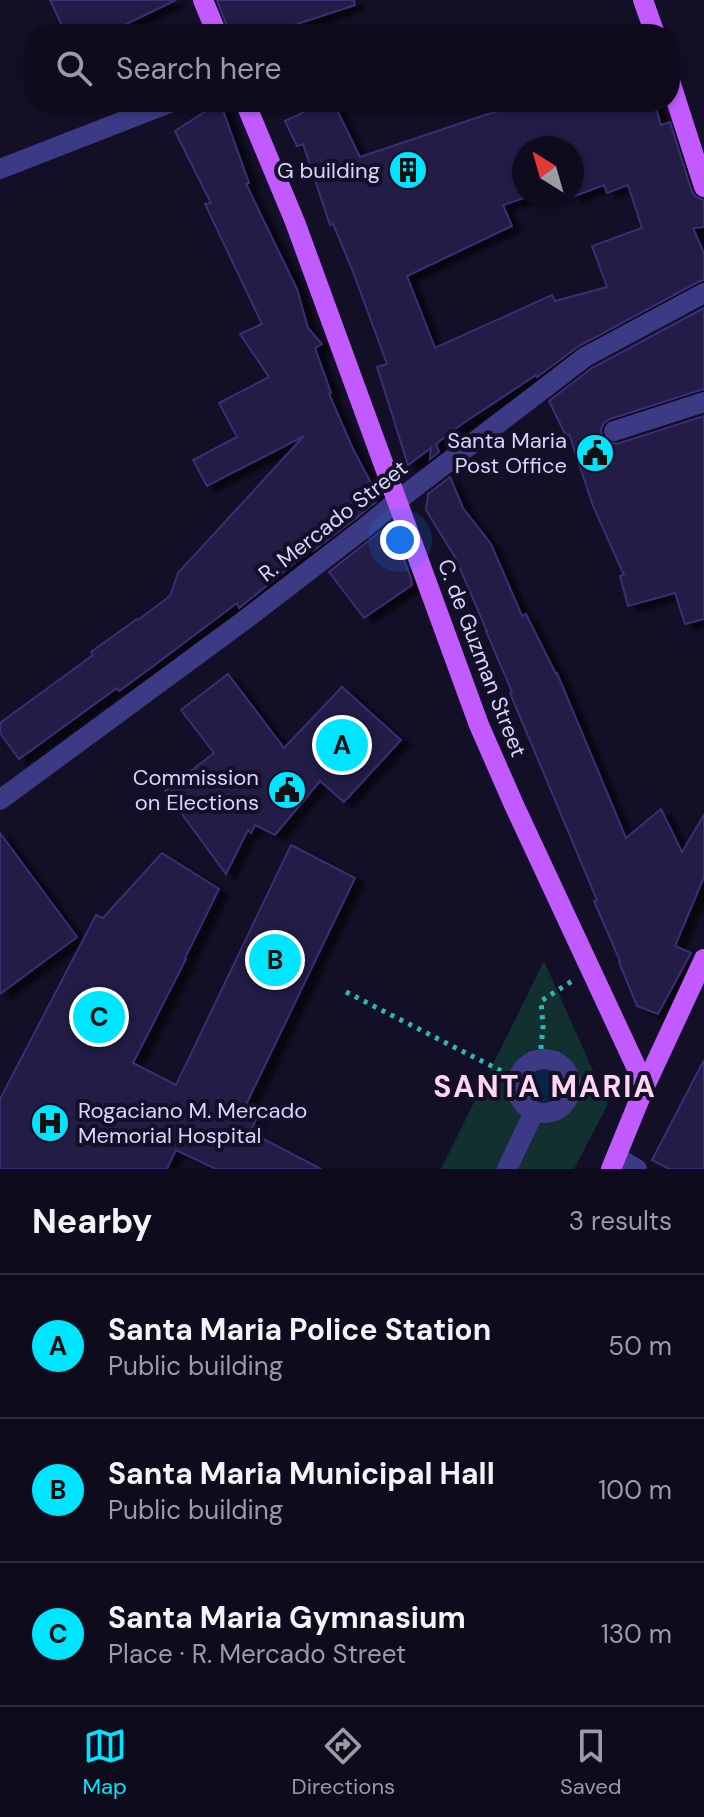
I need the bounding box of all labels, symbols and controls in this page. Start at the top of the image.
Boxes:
search box [24,24,680,112]
icon: search [52,46,96,90]
text: Search here [116,49,282,88]
north arrow [512,136,584,208]
building icon: G building [387,149,429,191]
place label: G building [277,156,380,185]
place label: Santa Maria Post Office [447,426,567,480]
public building icon: Santa Maria Post Office [574,432,616,474]
street label: R. Mercado Street [253,454,413,588]
your location [380,520,420,560]
street label: C. de Guzman Street [431,555,533,761]
pin: A [316,715,368,775]
place label: Commission on Elections [133,763,259,817]
public building icon: Commission on Elections [266,769,308,811]
pin: B [249,930,301,990]
pin: C [73,987,125,1047]
district label: SANTA MARIA [433,1067,657,1106]
place label: Rogaciano M. Mercado Memorial Hospital [78,1096,307,1150]
hospital icon: Rogaciano M. Mercado Memorial Hospital [29,1102,71,1144]
text: Nearby [32,1199,152,1244]
text: 3 results [569,1204,672,1238]
text: Santa Maria Police Station [108,1310,491,1349]
text: A [49,1329,67,1363]
text: 50 m [608,1329,672,1363]
text: Public building [108,1349,283,1383]
text: Santa Maria Municipal Hall [108,1454,495,1493]
text: B [50,1473,66,1507]
text: 100 m [598,1473,672,1507]
text: Public building [108,1493,283,1527]
text: Santa Maria Gymnasium [108,1598,466,1637]
text: C [48,1617,68,1651]
text: 130 m [601,1617,672,1651]
text: Place · R. Mercado Street [108,1637,406,1671]
tab: Map [82,1724,127,1801]
tab: Directions [292,1724,395,1801]
tab: Saved [560,1724,622,1801]

